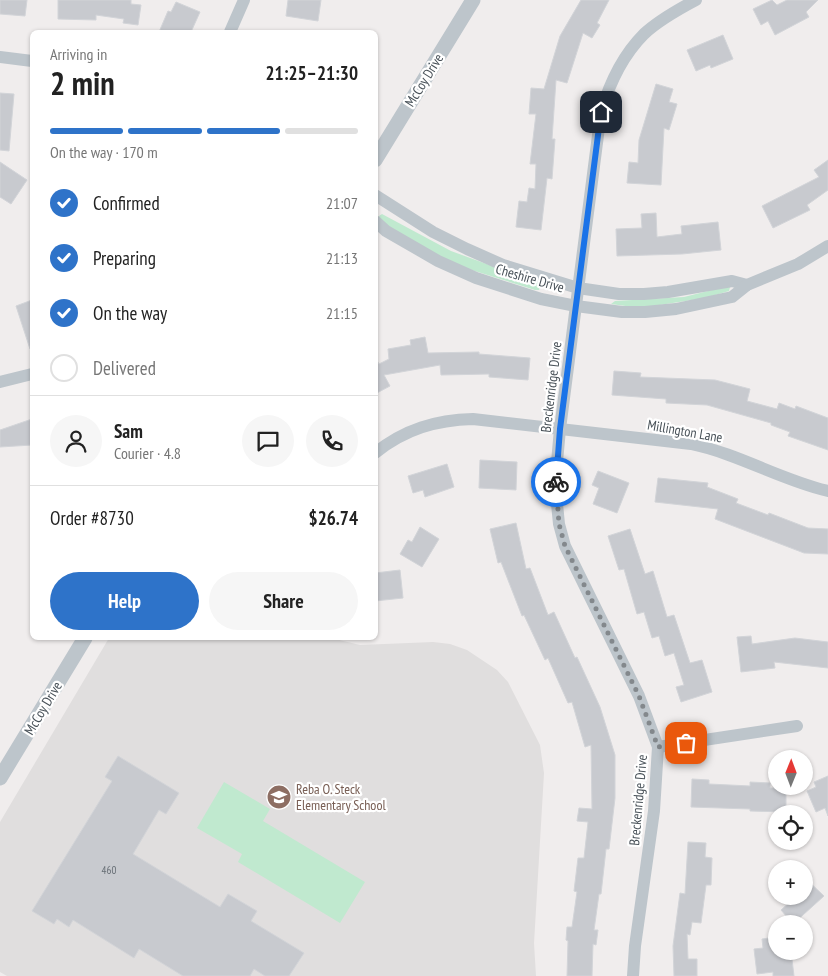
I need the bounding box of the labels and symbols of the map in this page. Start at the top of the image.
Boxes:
street label: McCoy Drive [401,50,447,110]
pin [580,91,622,133]
street label: Cheshire Drive [494,260,566,296]
street label: Breckenridge Drive [536,340,566,433]
street label: Millington Lane [646,416,724,446]
courier [531,457,581,507]
street label: McCoy Drive [20,678,66,738]
pin [665,722,707,764]
north arrow [768,750,812,795]
street label: Breckenridge Drive [625,753,651,846]
place label: Reba O. Steck Elementary School [296,780,386,814]
school or university icon: Reba O. Steck Elementary School [266,784,292,810]
house number: 460 [102,863,116,877]

